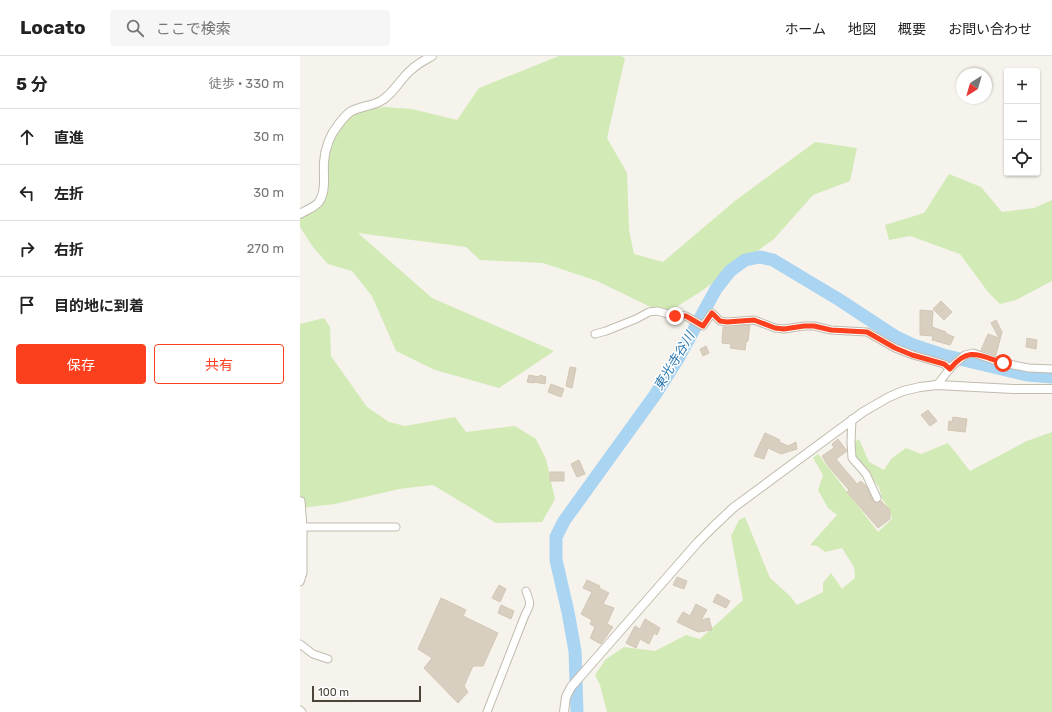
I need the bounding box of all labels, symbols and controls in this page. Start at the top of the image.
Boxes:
search box [110,10,390,46]
text: Locato [20,16,86,39]
icon: search [124,17,146,39]
text: ここで検索 [156,20,231,38]
text: ホーム [784,21,826,38]
text: 地図 [848,21,876,38]
text: 概要 [898,21,926,38]
text: お問い合わせ [948,21,1032,38]
north arrow [956,68,992,104]
map controls [1004,68,1040,176]
button: + [1004,68,1040,104]
text: 5 分 [16,74,48,94]
text: 徒歩 · 330 m [209,76,284,91]
button: − [1004,104,1040,140]
icon: ahead [16,126,38,148]
text: 直進 [54,129,84,147]
text: 30 m [253,129,284,144]
button: locate [1004,140,1040,176]
icon: left [16,182,38,204]
text: 左折 [54,185,84,203]
text: 30 m [253,185,284,200]
icon: right [16,238,38,260]
text: 右折 [54,241,84,259]
text: 270 m [247,241,284,256]
icon: arrive [16,294,38,316]
text: 目的地に到着 [54,297,144,315]
route end [666,307,684,325]
water label: 東光寺谷川 [651,328,698,393]
button: 保存 [16,344,146,384]
button: 共有 [154,344,284,384]
route start [994,354,1012,372]
scale bar [312,684,421,703]
text: 100 m [318,686,349,699]

